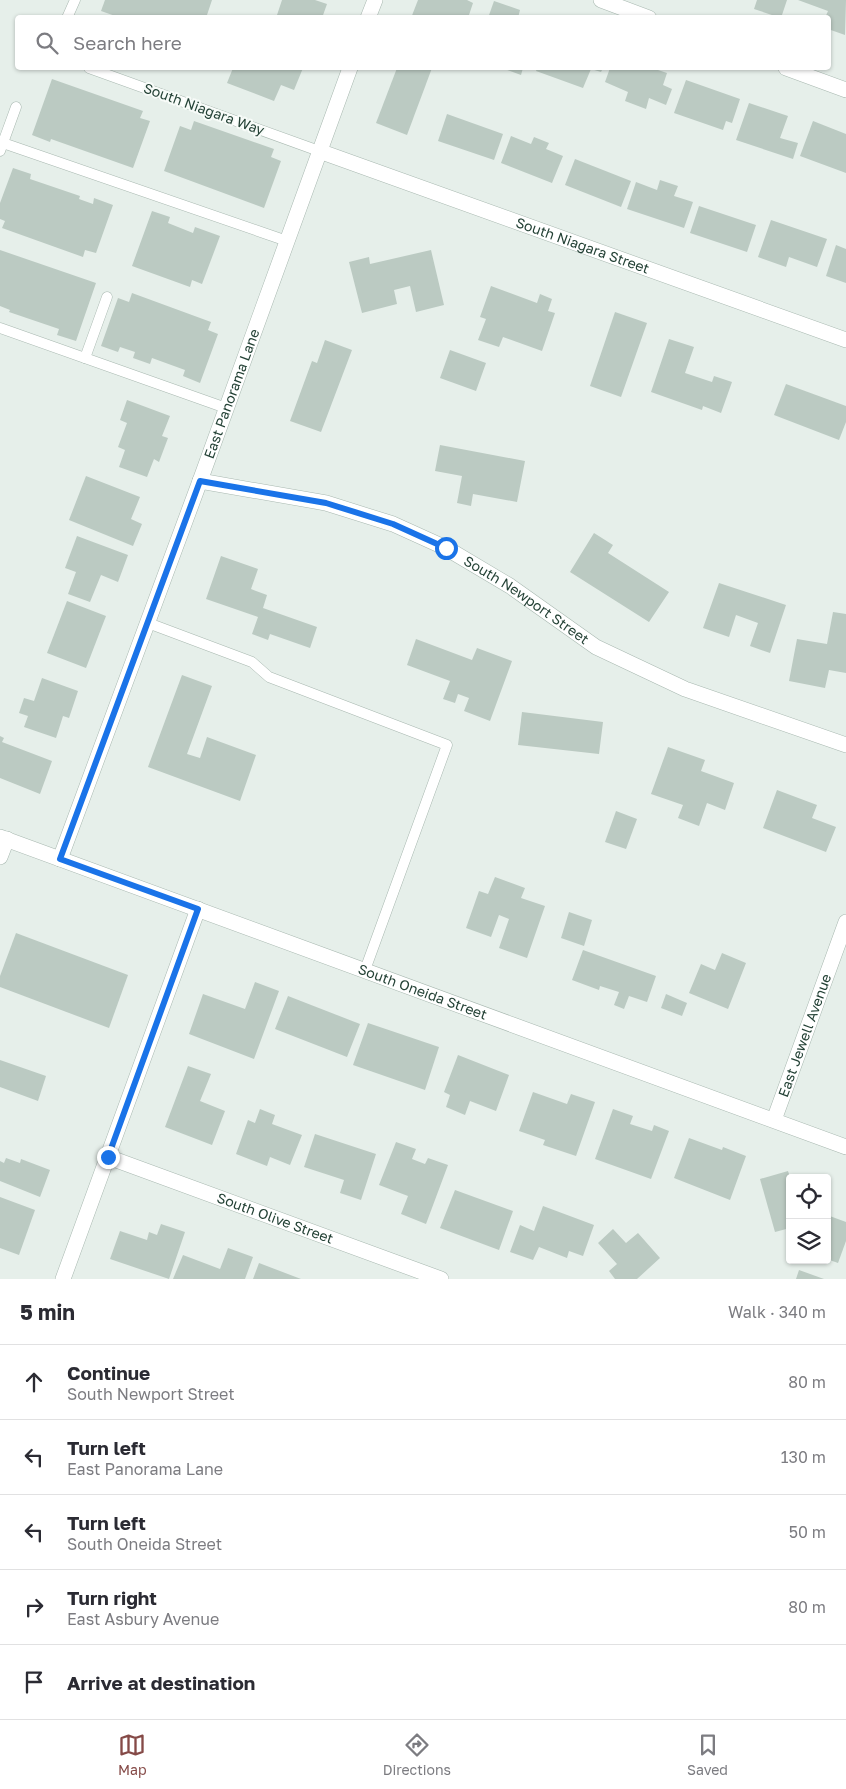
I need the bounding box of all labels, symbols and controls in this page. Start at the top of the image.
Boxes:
search box [15,15,831,70]
icon: search [33,29,61,57]
text: Search here [73,31,182,54]
street label: South Niagara Way [141,79,267,138]
street label: South Niagara Street [514,213,652,277]
street label: East Panorama Lane [200,326,263,461]
route start [435,537,458,560]
street label: South Newport Street [461,552,592,647]
street label: South Oneida Street [356,960,489,1023]
street label: East Jewell Avenue [774,971,834,1099]
route end [97,1146,120,1169]
map controls [786,1174,831,1264]
button: locate [786,1174,831,1219]
street label: South Olive Street [215,1189,336,1247]
button: layers [786,1219,831,1264]
text: 5 min [20,1299,75,1325]
text: Walk · 340 m [728,1302,826,1322]
text: Continue [67,1361,150,1384]
icon: ahead [20,1368,48,1396]
text: 80 m [788,1372,826,1392]
text: South Newport Street [67,1384,235,1404]
text: Turn left [67,1436,146,1459]
icon: left [20,1443,48,1471]
text: 130 m [781,1447,826,1467]
text: East Panorama Lane [67,1459,223,1479]
text: Turn left [67,1511,146,1534]
icon: left [20,1518,48,1546]
text: 50 m [789,1522,826,1542]
text: South Oneida Street [67,1534,222,1554]
text: Turn right [67,1586,157,1609]
icon: right [20,1593,48,1621]
text: 80 m [788,1597,826,1617]
text: East Asbury Avenue [67,1609,219,1629]
icon: arrive [20,1668,48,1696]
text: Arrive at destination [67,1671,255,1694]
tab: Map [118,1731,147,1778]
tab: Directions [383,1731,451,1778]
tab: Saved [687,1731,728,1778]

